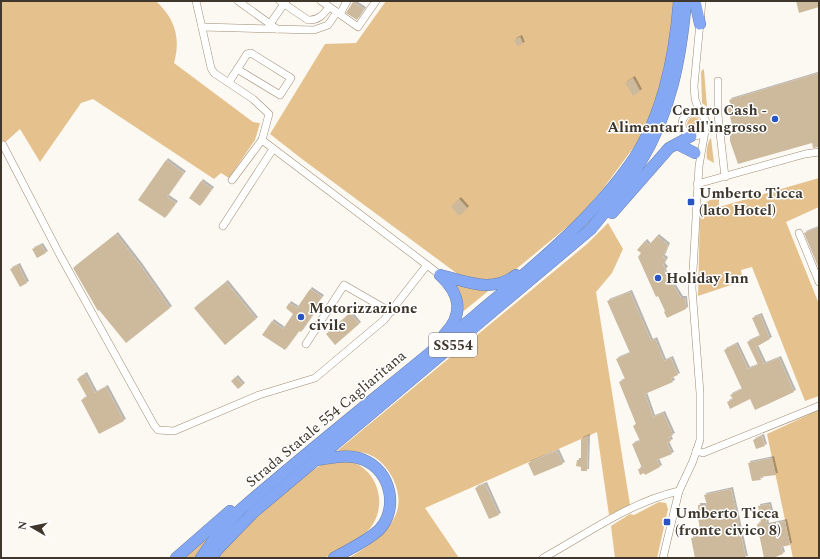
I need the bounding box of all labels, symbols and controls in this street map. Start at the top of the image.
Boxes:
place label: Centro Cash - Alimentari all'ingrosso [607,99,767,139]
marker: Centro Cash - Alimentari all'ingrosso [770,114,780,124]
place label: Umberto Ticca (lato Hotel) [699,182,803,222]
marker: Umberto Ticca (lato Hotel) [686,197,696,207]
place label: Holiday Inn [666,267,749,290]
marker: Holiday Inn [653,273,663,283]
place label: Motorizzazione civile [309,297,417,337]
marker: Motorizzazione civile [296,312,306,322]
road number: SS554 [429,333,477,357]
street label: Strada Statale 554 Cagliaritana [241,344,412,493]
place label: Umberto Ticca (fronte civico 8) [675,502,781,542]
north arrow [12,507,52,547]
marker: Umberto Ticca (fronte civico 8) [662,517,672,527]
text: N [14,520,32,531]

